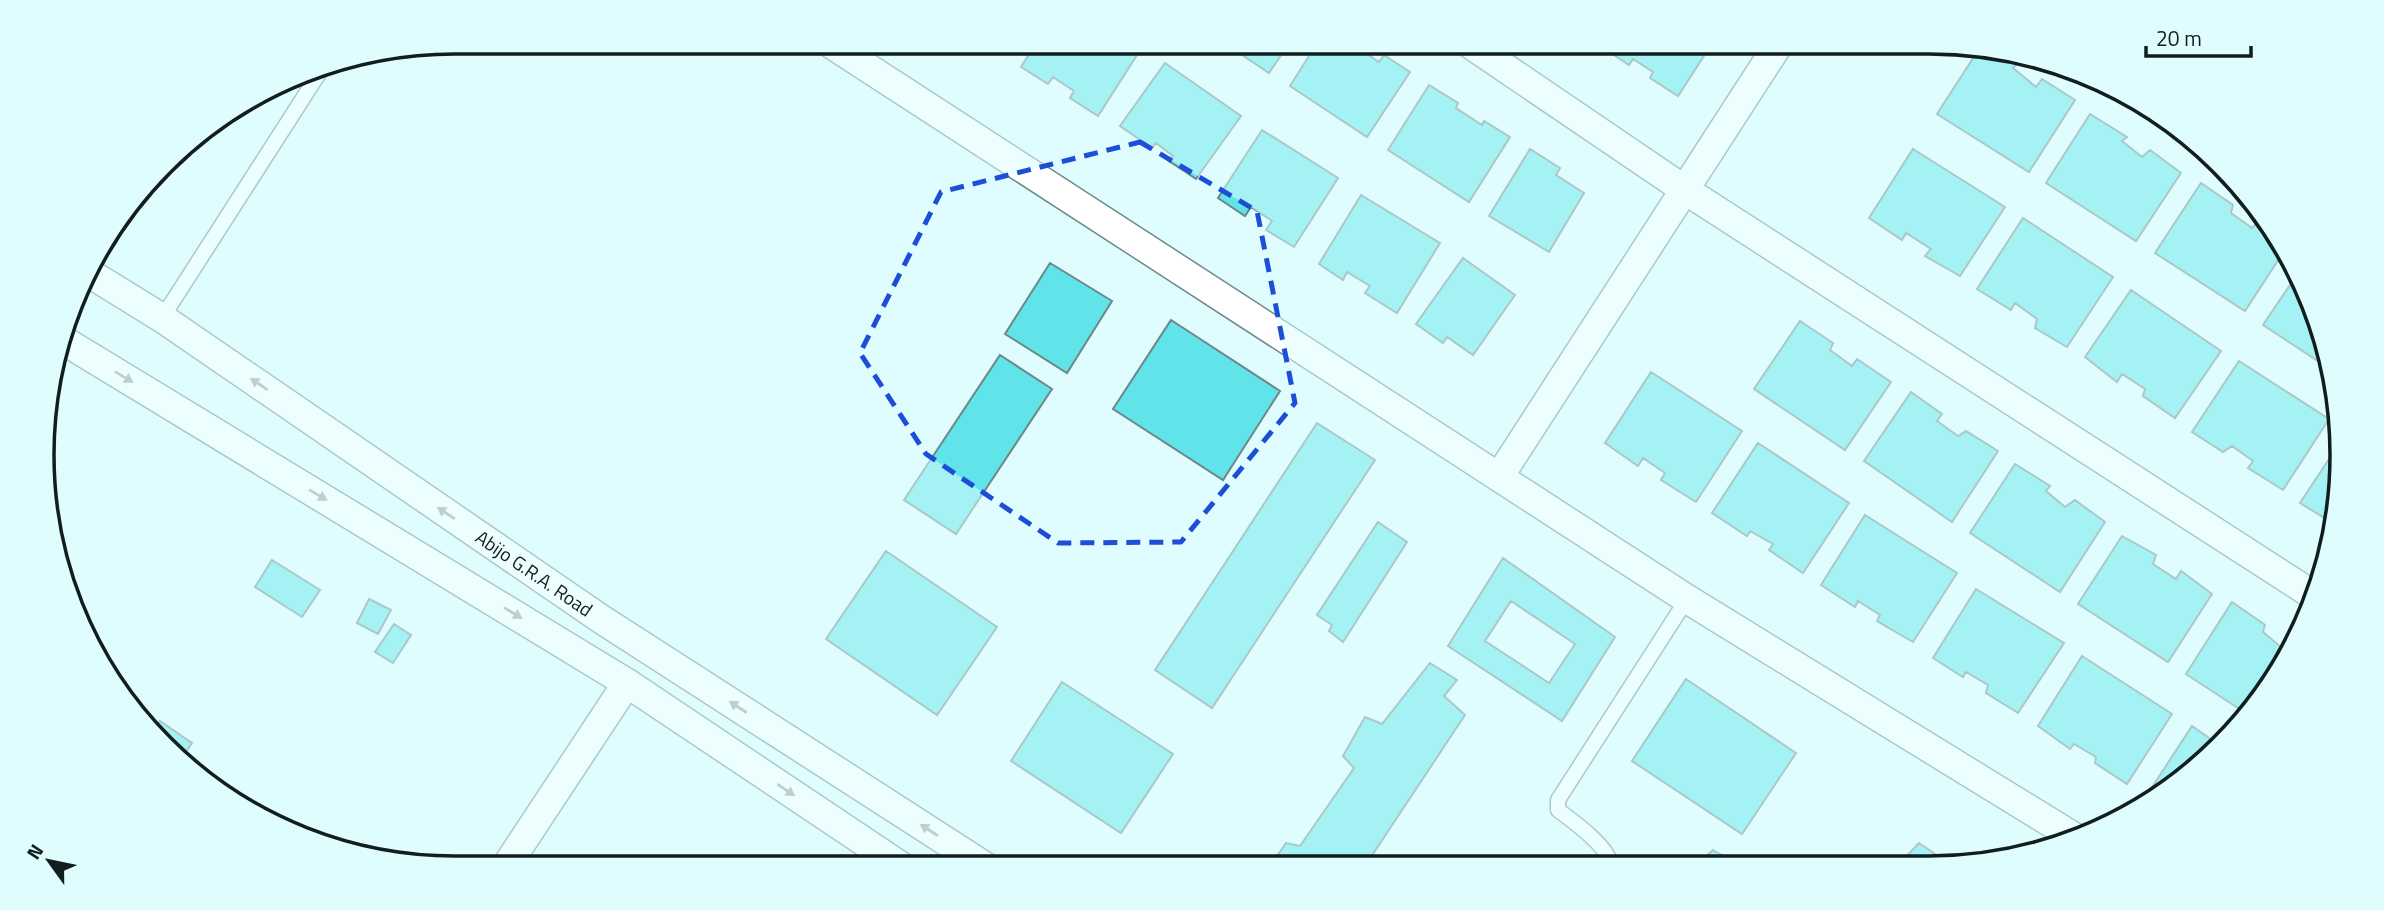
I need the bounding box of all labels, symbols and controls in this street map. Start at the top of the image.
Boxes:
scale bar [2146,14,2251,58]
text: 20 m [2156,22,2202,54]
one-way arrow [114,371,133,384]
one-way arrow [250,377,268,391]
one-way arrow [309,489,328,502]
one-way arrow [437,506,455,520]
street label: Abijo G.R.A. Road [470,522,599,623]
one-way arrow [503,607,522,620]
one-way arrow [728,700,747,713]
one-way arrow [777,783,796,796]
one-way arrow [919,823,939,836]
north arrow [14,826,84,896]
text: N [19,838,50,865]

